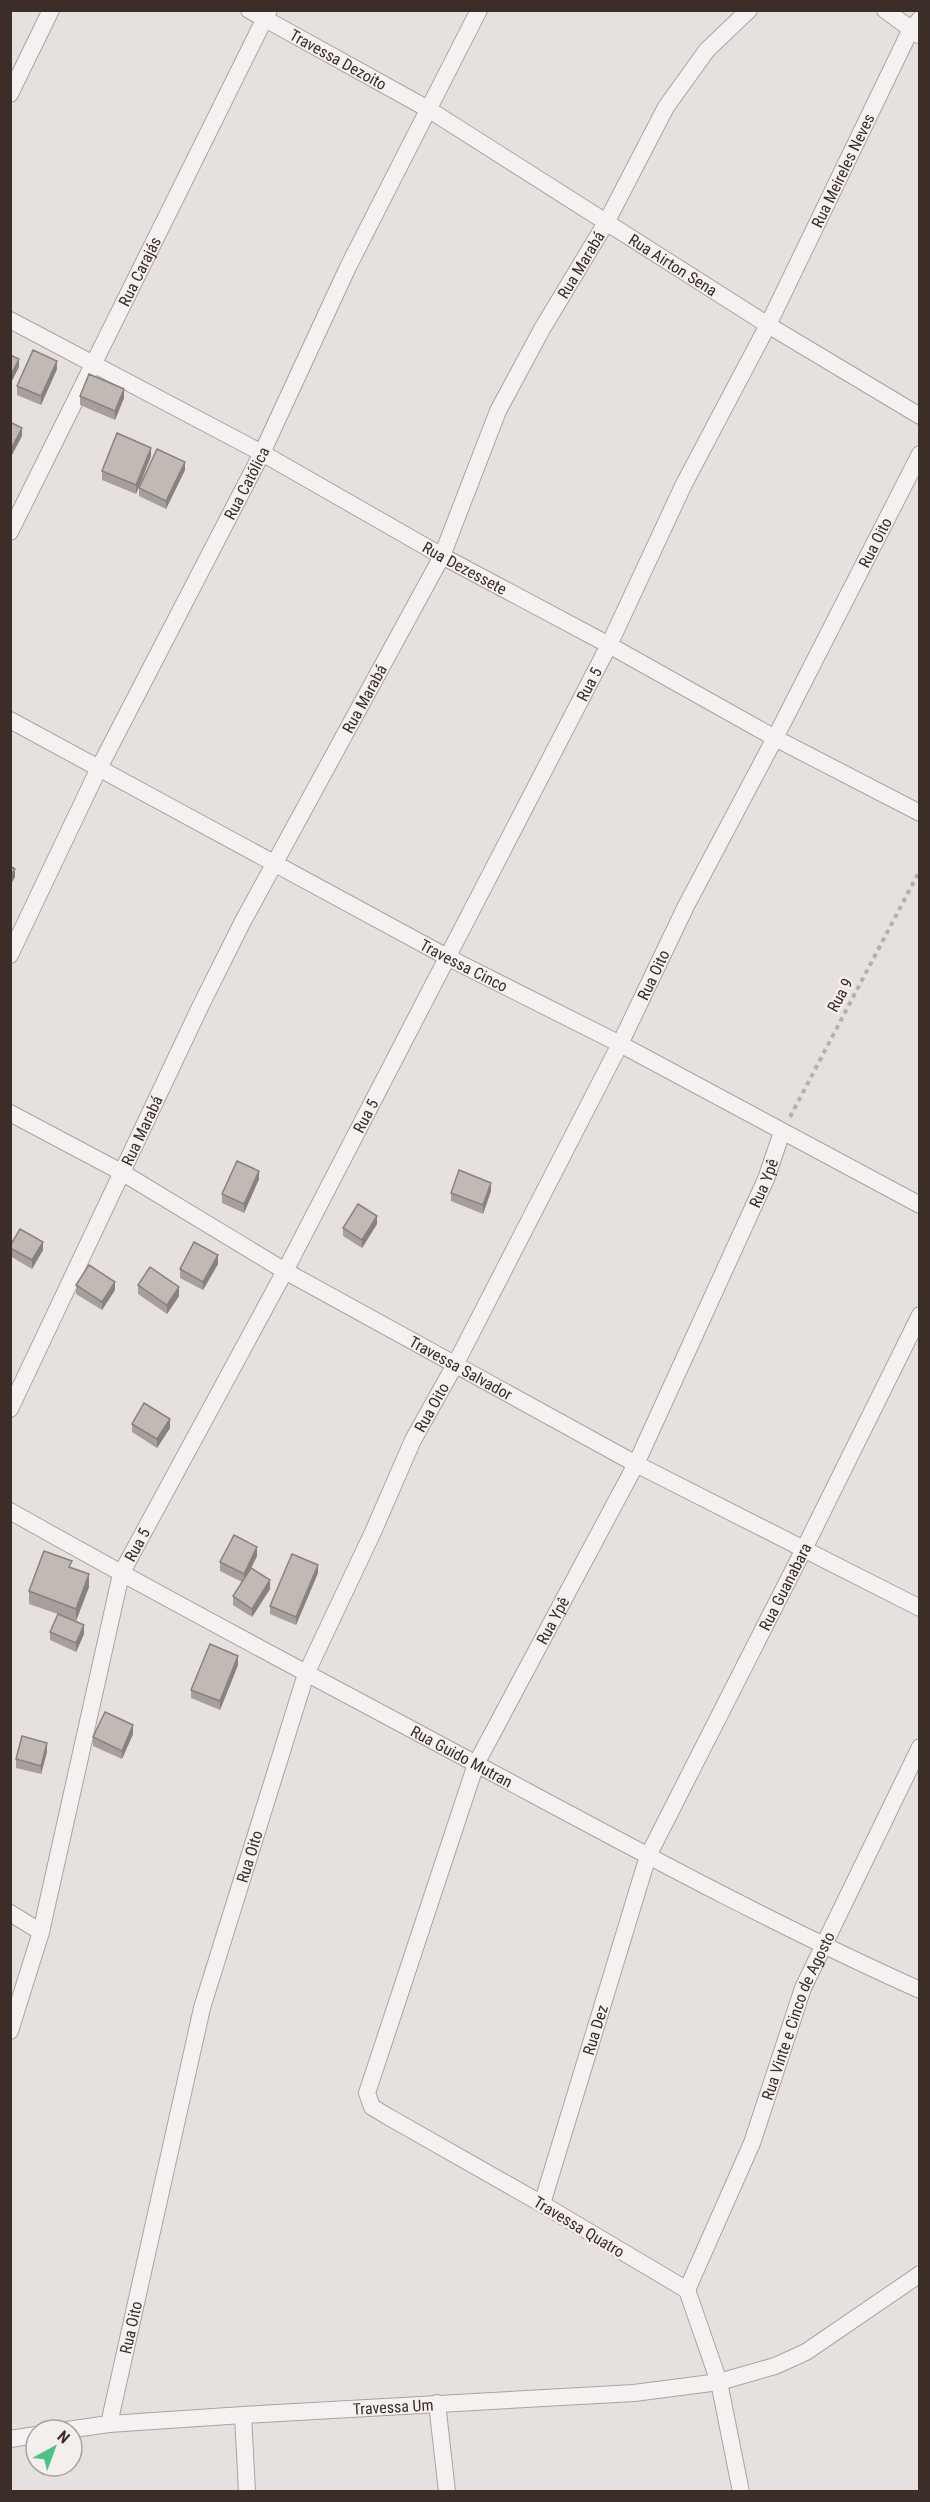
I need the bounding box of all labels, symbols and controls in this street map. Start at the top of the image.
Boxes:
street label: Travessa Dezoito [286,25,390,94]
street label: Rua Meireles Neves [807,111,878,231]
street label: Rua Marabá [553,228,608,302]
street label: Rua Airton Sena [625,230,721,300]
street label: Rua Carajás [114,233,165,309]
street label: Rua Católica [220,444,273,523]
street label: Rua Oito [854,514,895,571]
street label: Rua Dezessete [419,537,510,598]
street label: Rua Marabá [338,661,391,736]
street label: Rua 5 [572,664,605,704]
street label: Travessa Cinco [417,935,511,996]
street label: Rua Oito [633,947,673,1003]
street label: Rua 9 [823,975,857,1015]
street label: Rua Marabá [117,1093,166,1169]
street label: Rua 5 [349,1095,382,1136]
street label: Rua Ypê [745,1156,782,1210]
street label: Travessa Salvador [406,1332,516,1404]
street label: Rua Oito [410,1379,453,1435]
street label: Rua 5 [120,1524,154,1565]
street label: Rua Guanabara [755,1540,815,1634]
street label: Rua Ypê [532,1593,573,1647]
street label: Rua Guido Mutran [408,1721,516,1791]
street label: Rua Oito [232,1828,266,1885]
street label: Rua Vinte e Cinco de Agosto [757,1929,838,2102]
street label: Rua Dez [578,2003,612,2057]
street label: Travessa Quatro [530,2192,628,2262]
street label: Rua Oito [115,2299,146,2356]
street label: Travessa Um [352,2395,434,2418]
north arrow [24,2418,84,2478]
text: N [54,2427,73,2447]

